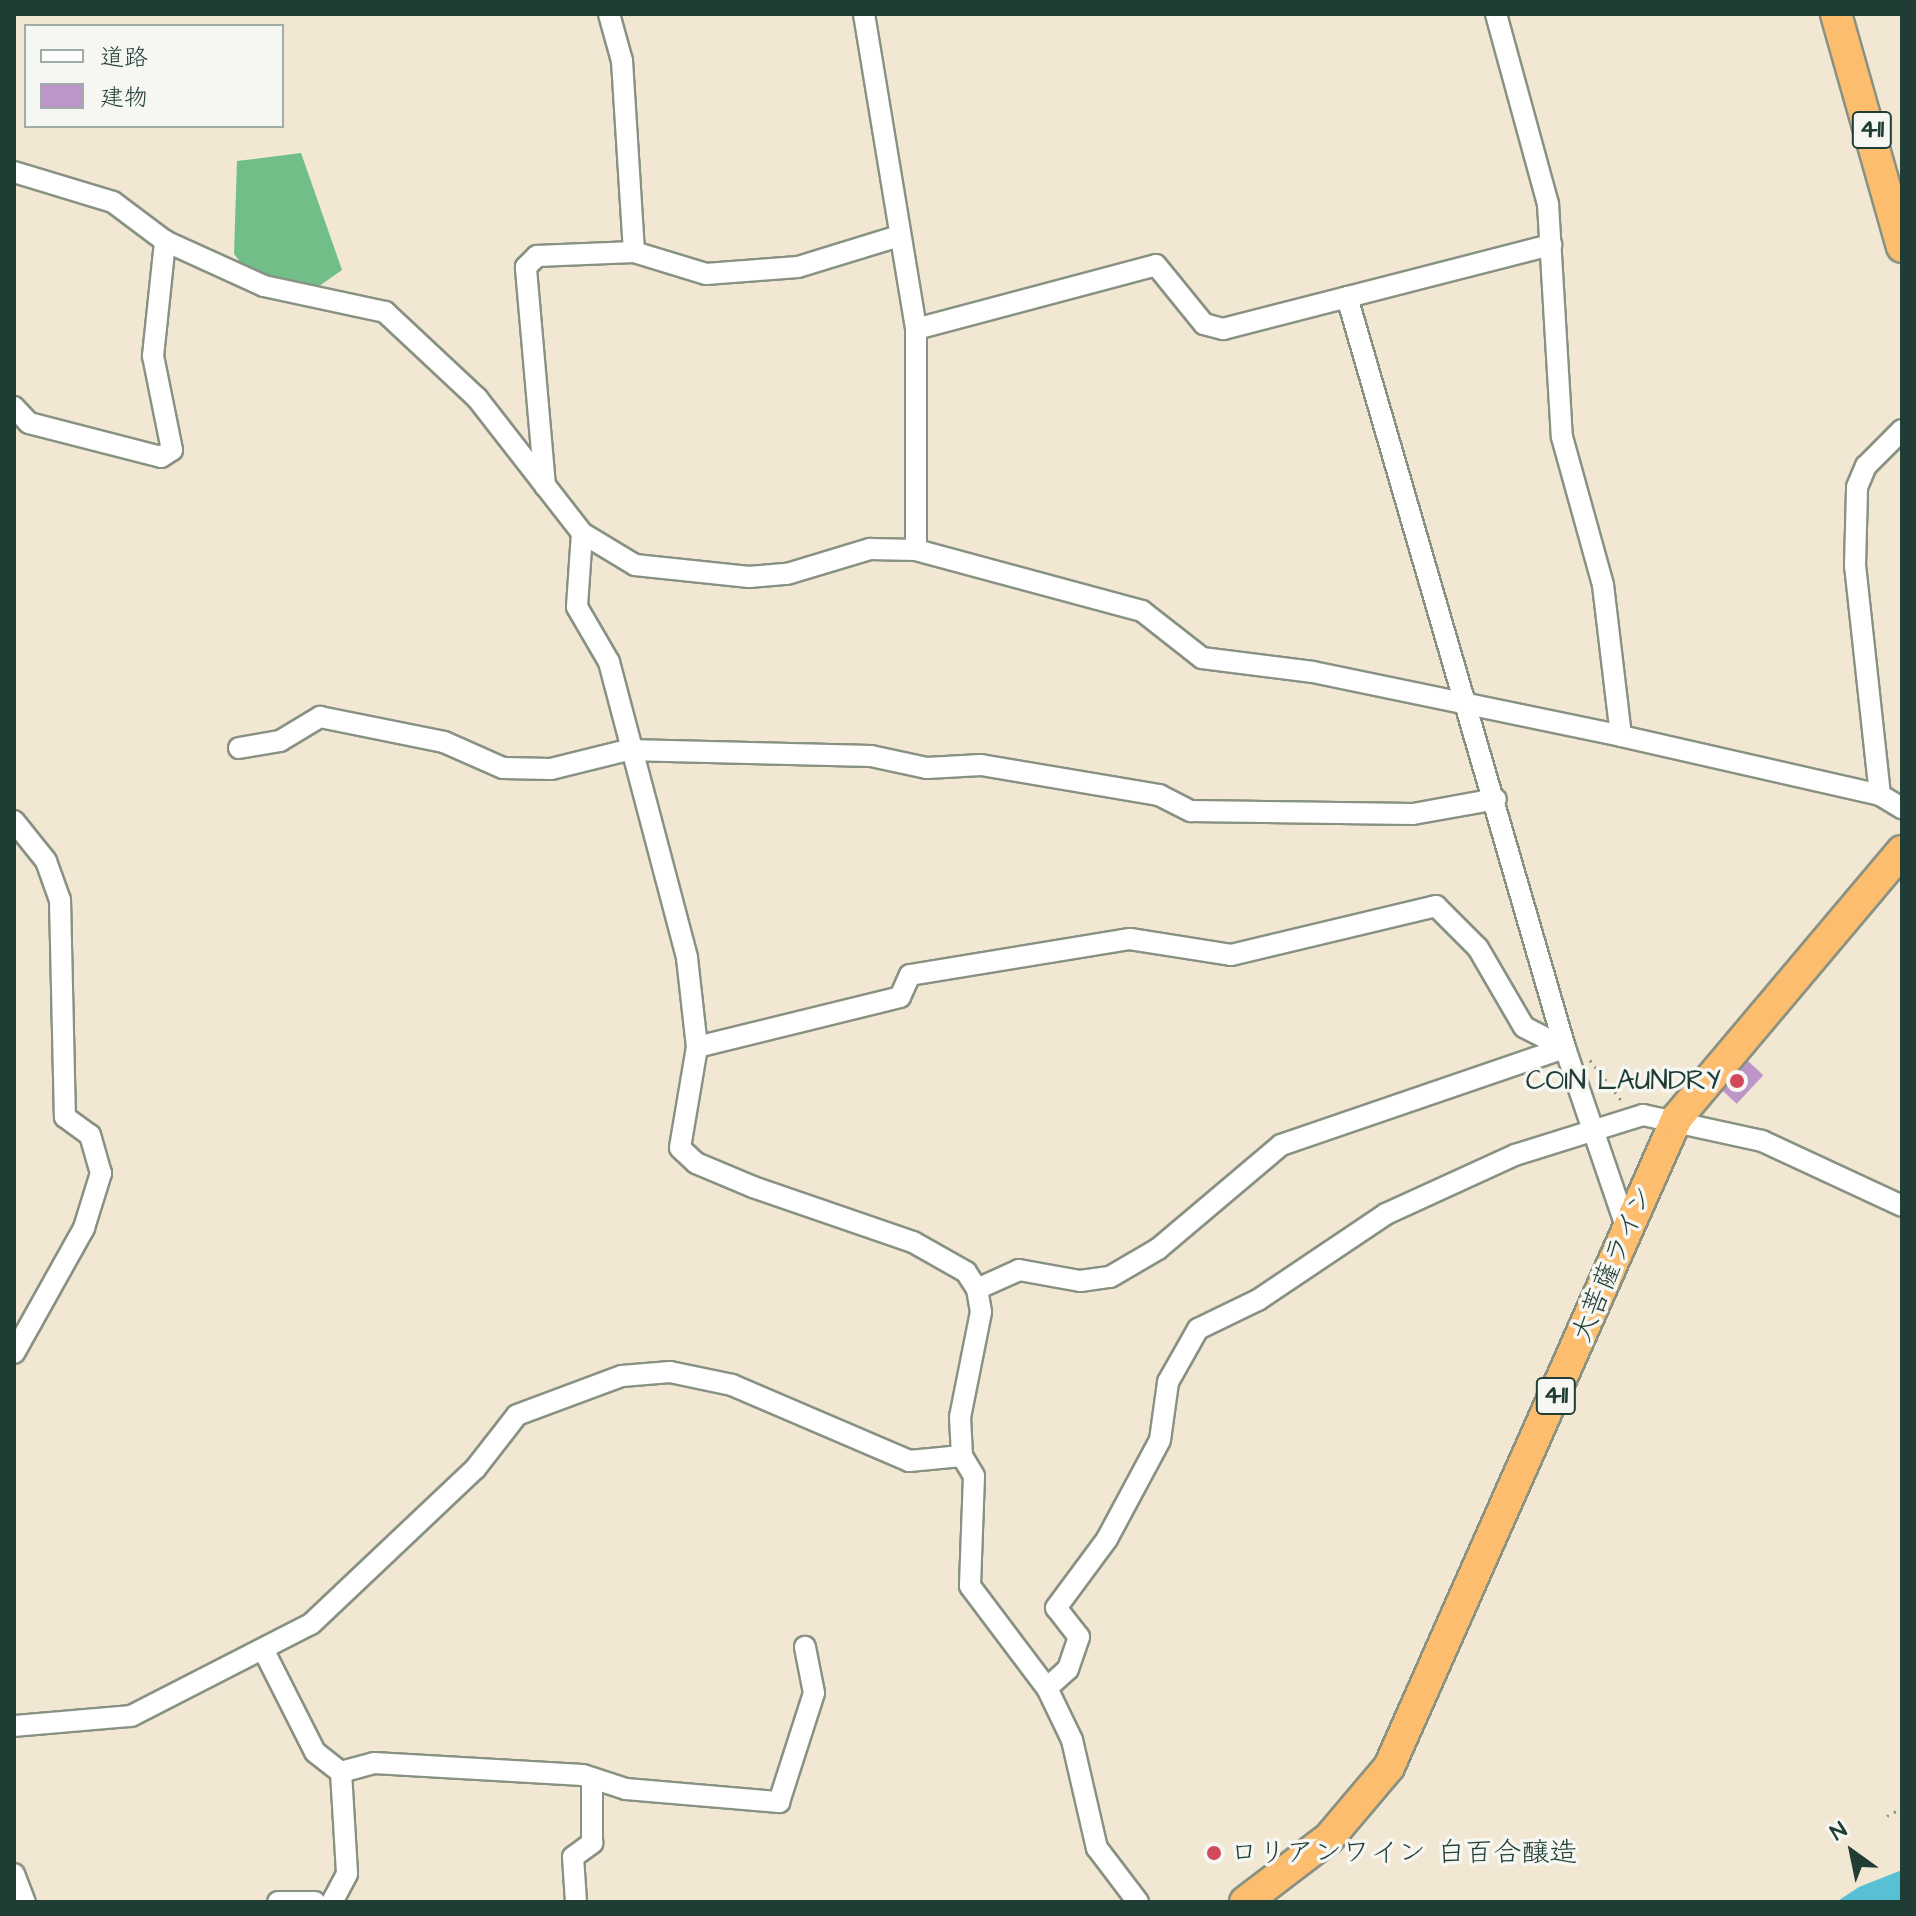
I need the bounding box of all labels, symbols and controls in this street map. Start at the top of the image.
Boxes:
legend [24,24,284,128]
text: 道路 [100,41,148,75]
text: 建物 [100,81,148,115]
road number: 411 [1850,108,1894,152]
place label: COIN LAUNDRY [1526,1064,1721,1098]
marker: COIN LAUNDRY [1728,1072,1746,1090]
street label: 大菩薩ライン [1565,1180,1661,1348]
road number: 411 [1534,1374,1578,1418]
north arrow [1812,1812,1892,1892]
text: N [1824,1815,1853,1848]
place label: ロリアンワイン 白百合醸造 [1230,1836,1577,1870]
marker: ロリアンワイン 白百合醸造 [1205,1844,1223,1862]

